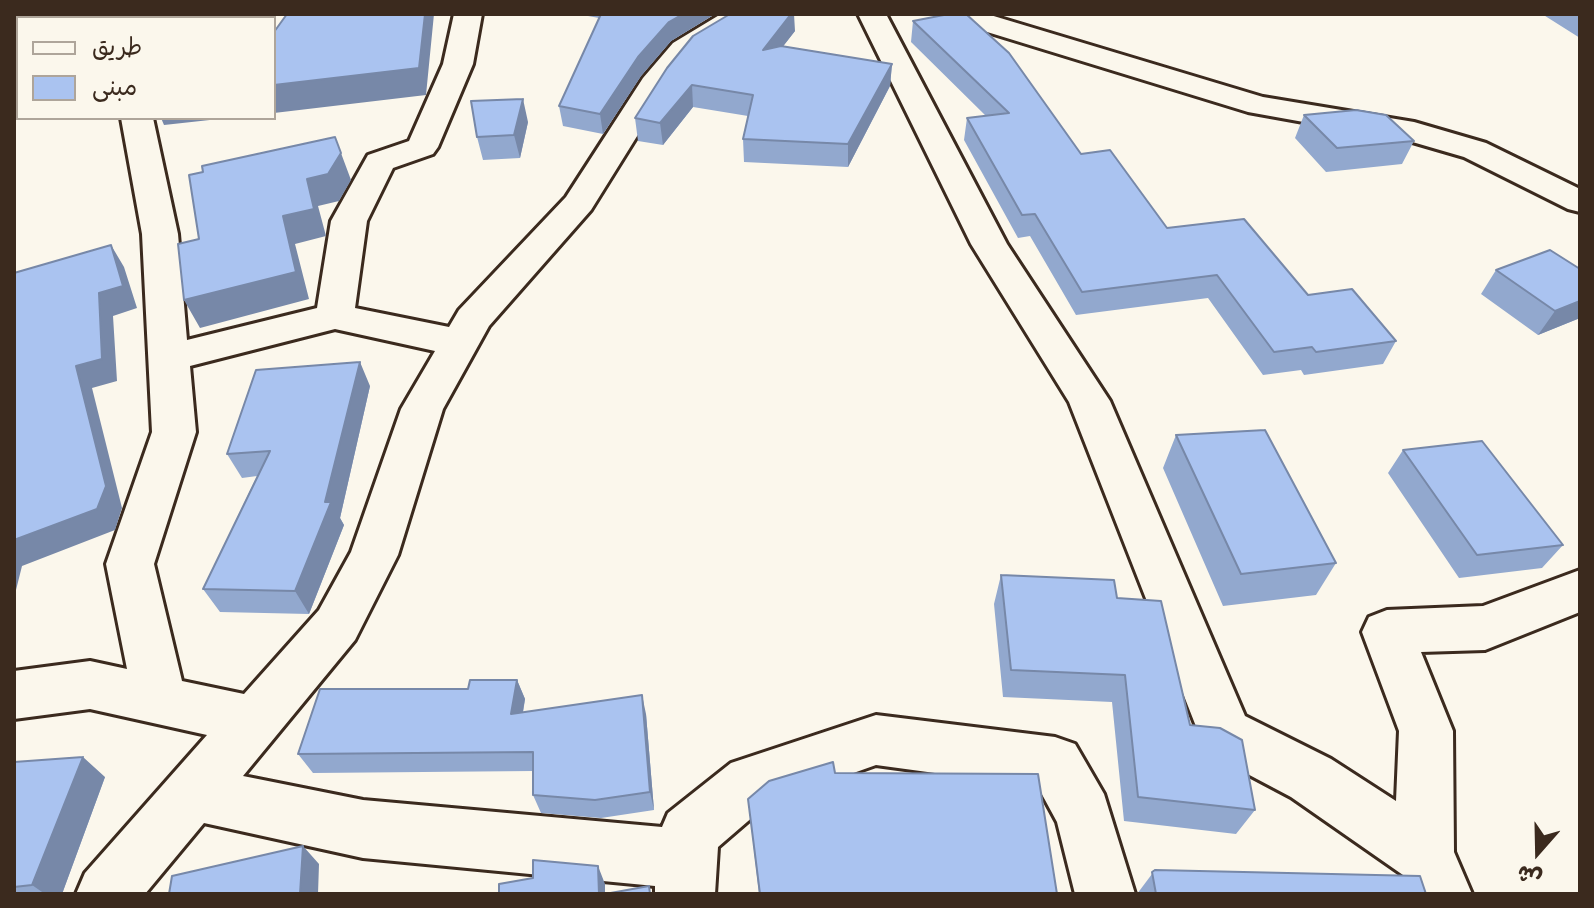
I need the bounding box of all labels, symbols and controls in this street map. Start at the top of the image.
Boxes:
legend [16,16,276,120]
text: طريق [92,31,142,65]
text: مبنى [92,71,137,105]
north arrow [1498,812,1578,892]
text: ش [1513,856,1546,894]

